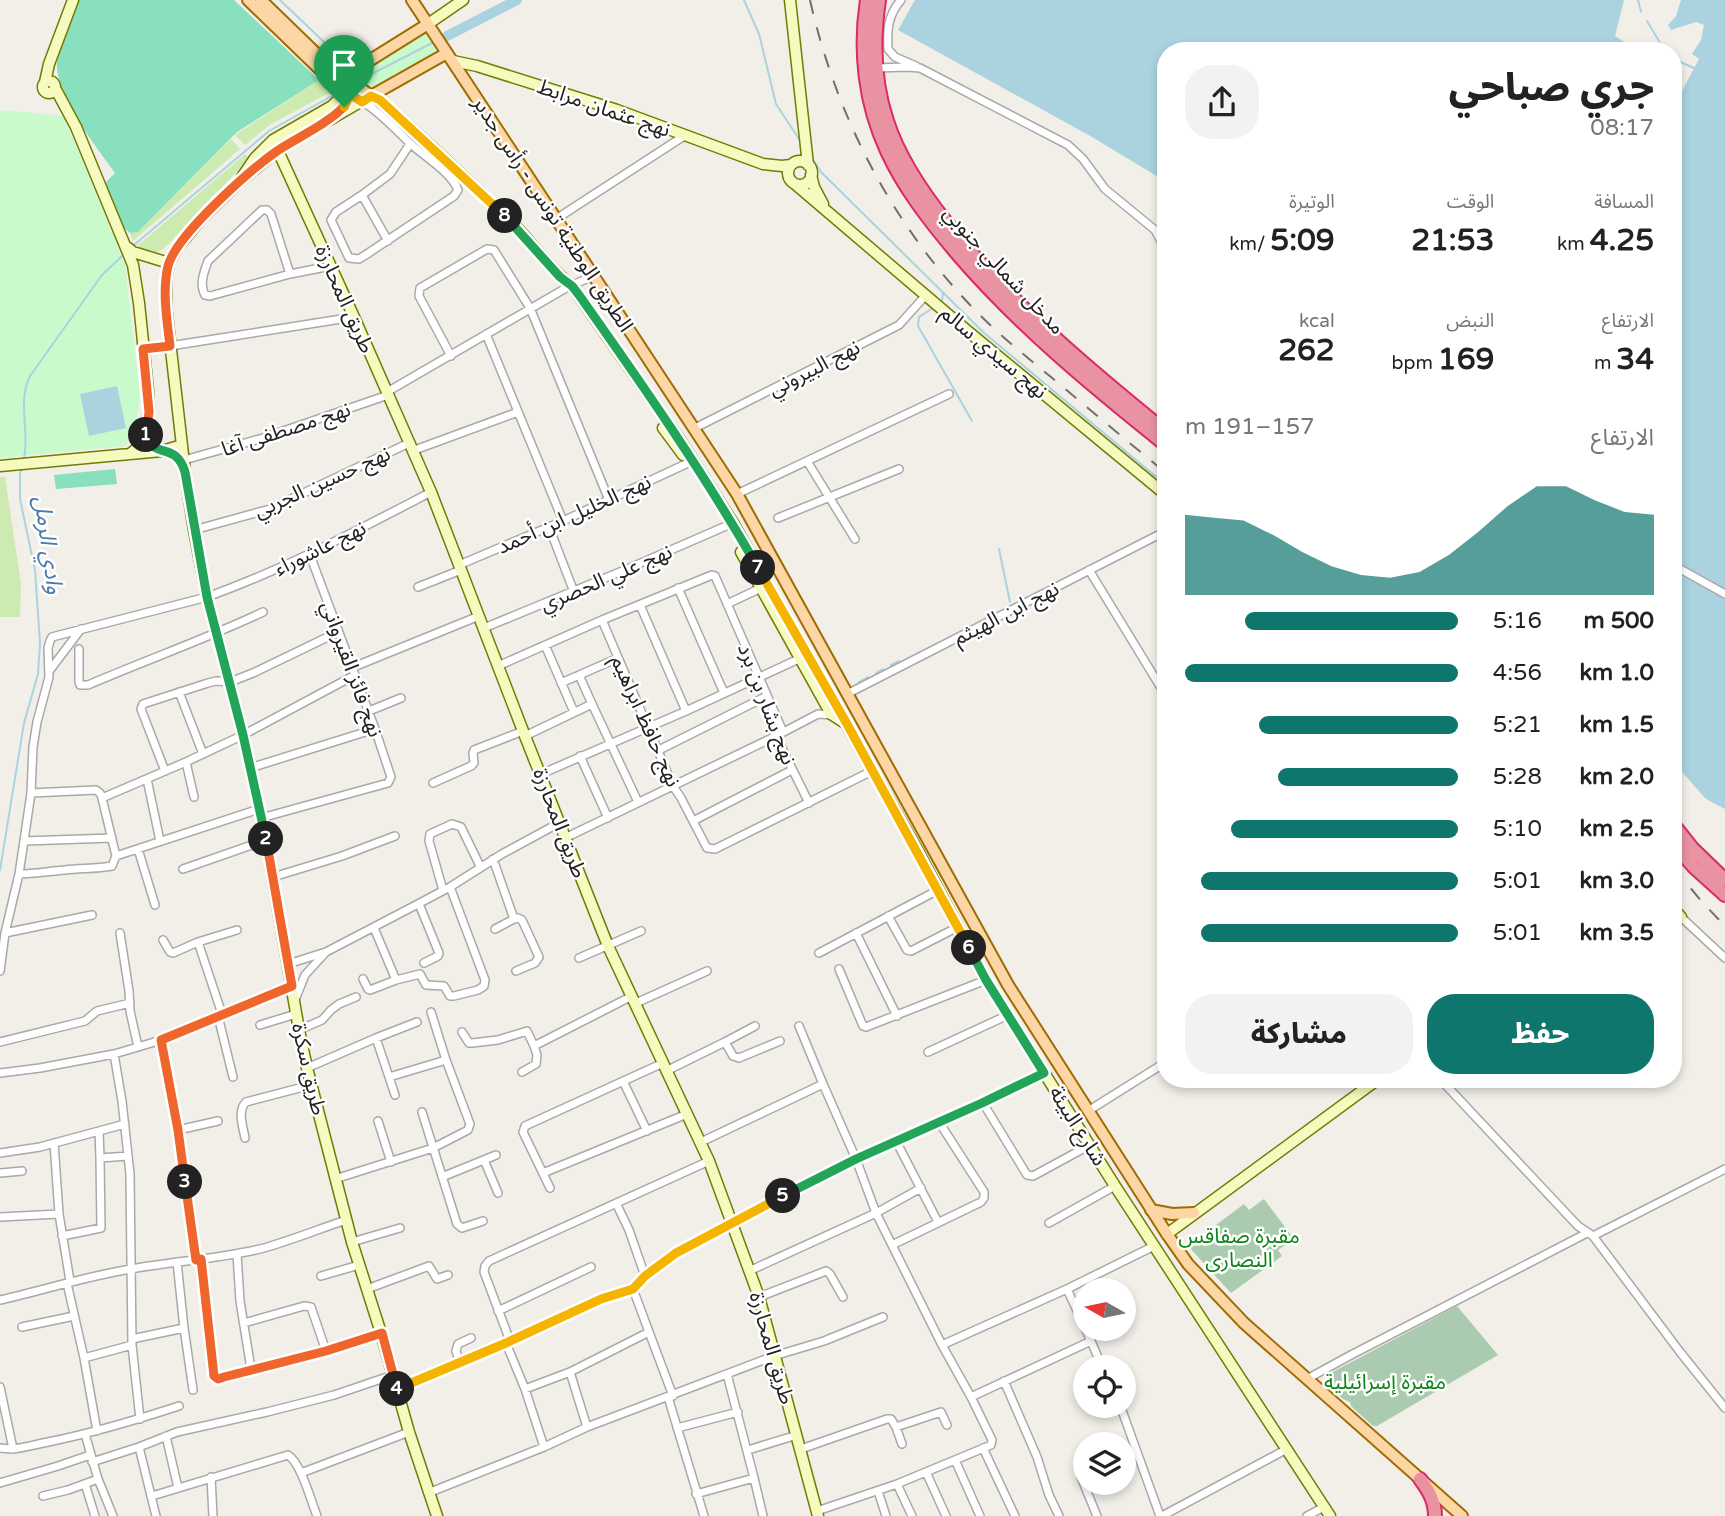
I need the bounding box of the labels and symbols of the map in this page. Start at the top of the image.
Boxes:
pin [314,35,374,107]
street label: نهج عثمان مرابط [533,74,674,145]
street label: الطريق الوطنية تونس - رأس جدير [466,90,639,337]
pin: 8 [488,198,522,234]
street label: مدخل شمالي جنوبي [935,201,1070,342]
street label: طريق المحارزة [310,241,380,357]
street label: نهج سيدي سالم [933,300,1052,407]
street label: نهج البيروني [764,335,866,405]
street label: نهج مصطفى آغا [218,397,354,464]
pin: 1 [128,418,164,452]
street label: نهج حسين الجربي [250,441,396,526]
street label: نهج الخليل ابن أحمد [493,469,656,562]
water label: وادي الرمل [24,494,69,596]
street label: نهج عاشوراء [270,515,371,583]
street label: نهج علي الحصري [536,539,677,620]
pin: 7 [740,550,776,586]
street label: نهج ابن الهيثم [949,576,1064,653]
street label: نهج فائز القيرواني [313,598,388,742]
street label: نهج بشار بن برد [730,640,801,769]
street label: نهج حافظ ابراهيم [604,652,686,792]
street label: طريق المحارزة [527,765,592,882]
pin: 2 [248,822,284,856]
pin: 6 [951,930,986,965]
street label: طريق سكرة [286,1021,331,1118]
street label: شارع البيئة [1042,1082,1112,1172]
pin: 3 [168,1164,202,1200]
pin: 5 [766,1178,800,1214]
park label: مقبرة صفاقس النصارى [1178,1224,1300,1273]
north arrow [1073,1278,1136,1340]
street label: طريق المحارزة [744,1289,799,1407]
park label: مقبرة إسرائيلية [1324,1370,1446,1395]
pin: 4 [380,1372,414,1406]

